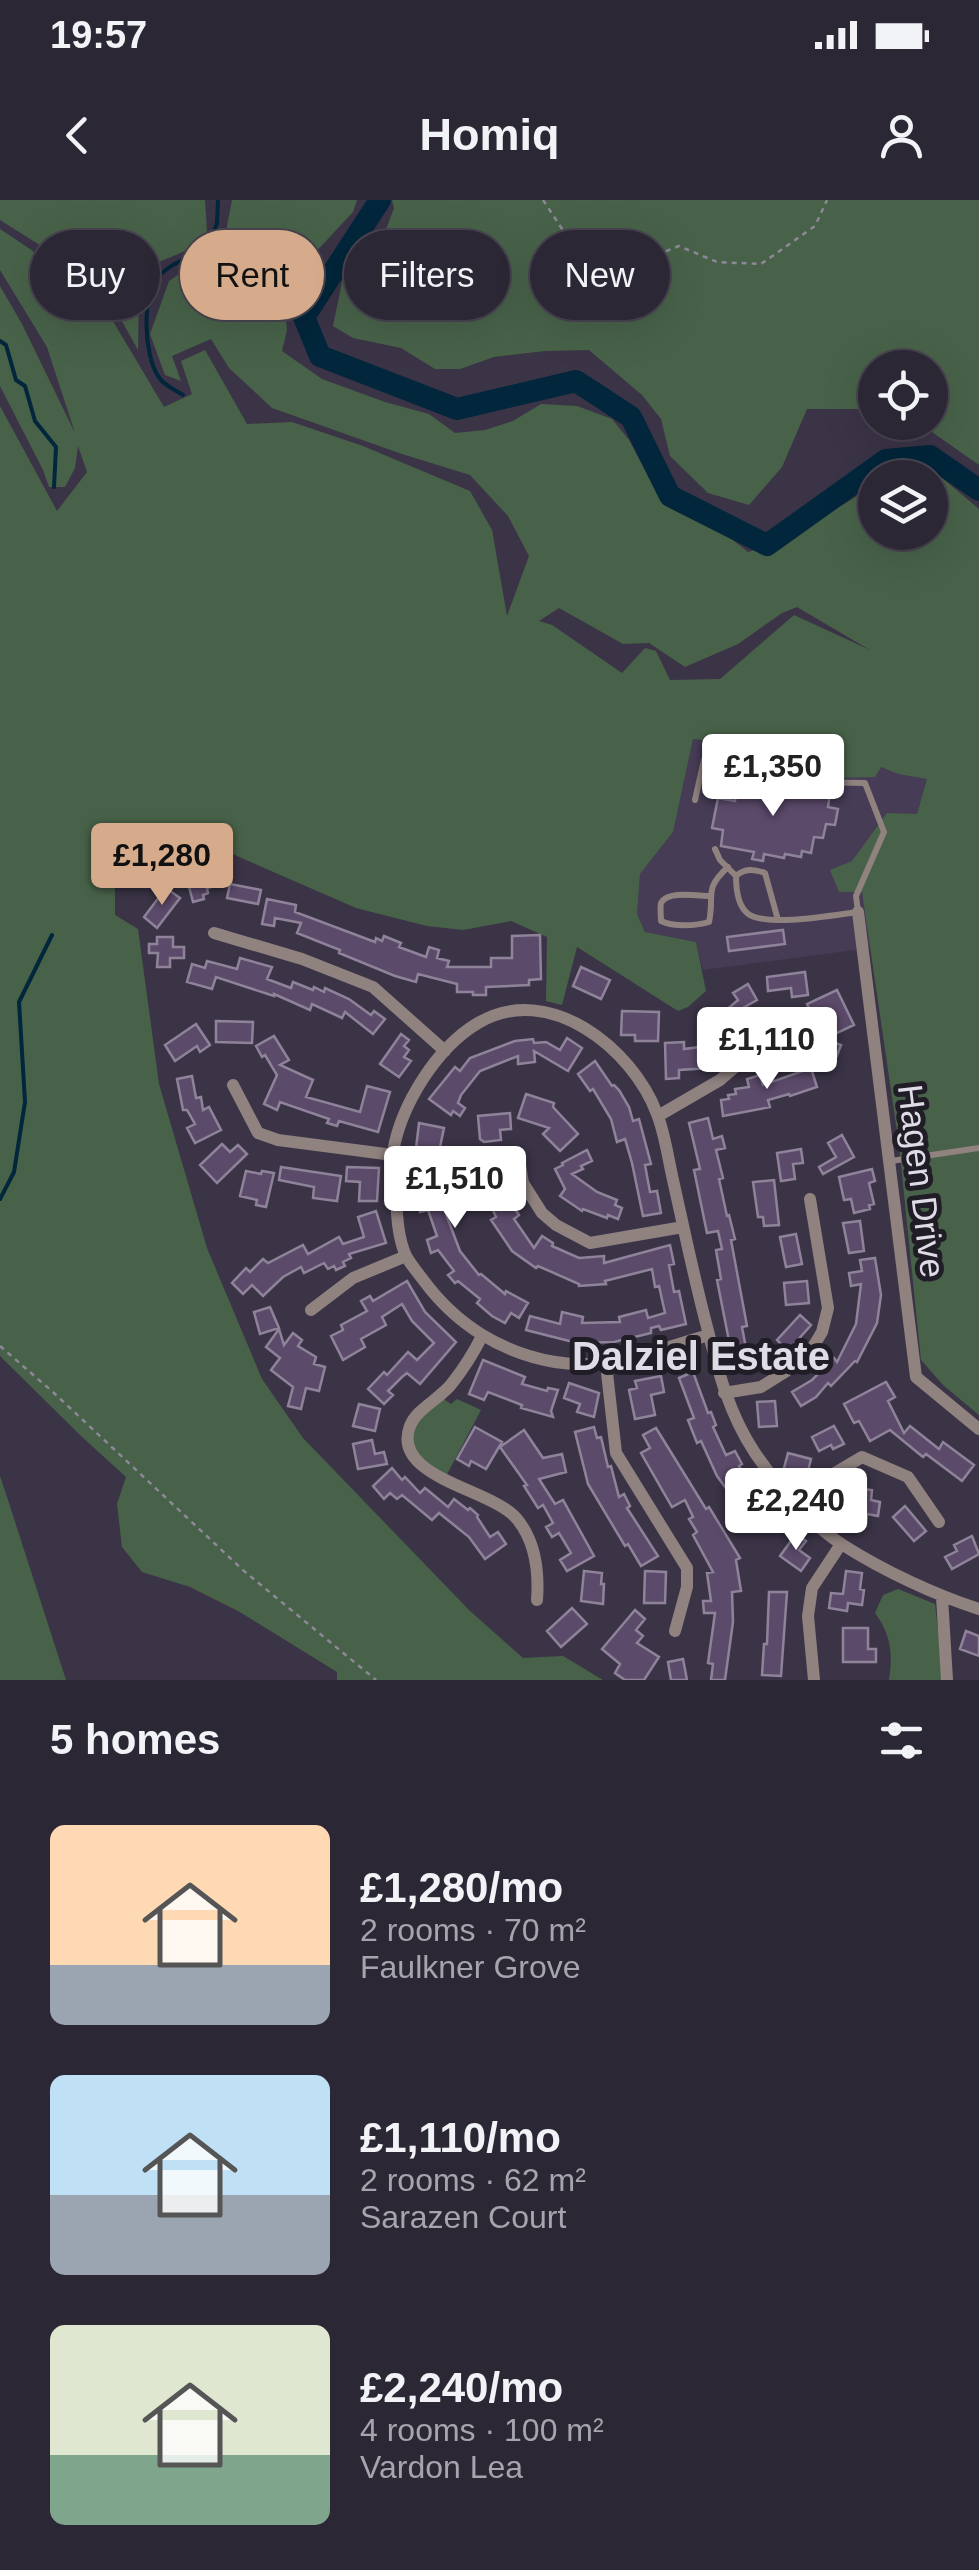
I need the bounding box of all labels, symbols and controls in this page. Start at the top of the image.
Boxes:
text: 19:57 [50,14,147,56]
icon: back [50,108,105,163]
icon: person [874,108,929,163]
text: Homiq [420,109,560,160]
chip: Buy [30,230,160,320]
chip: Rent [180,230,324,320]
chip: Filters [344,230,510,320]
chip: New [530,230,670,320]
map controls [858,350,948,550]
button: locate [858,350,948,440]
button: layers [858,460,948,550]
pin: £1,350 [692,734,854,819]
text: £1,350 [724,748,822,784]
pin: £1,280 [81,823,243,908]
text: £1,280 [113,837,211,873]
pin: £1,110 [686,1007,848,1092]
text: £1,110 [719,1021,815,1057]
street label: Hagen Drive [891,1082,953,1280]
pin: £1,510 [374,1146,536,1231]
text: £1,510 [406,1160,504,1196]
district label: Dalziel Estate [572,1334,830,1378]
pin: £2,240 [715,1468,877,1553]
text: £2,240 [747,1482,845,1518]
icon: filters [874,1713,929,1768]
text: 5 homes [50,1716,220,1763]
text: £1,280/mo [360,1864,563,1911]
icon: home [130,1865,250,1985]
text: 2 rooms · 70 m² [360,1912,586,1948]
text: Faulkner Grove [360,1949,581,1985]
text: £1,110/mo [360,2114,561,2161]
icon: home [130,2115,250,2235]
text: 2 rooms · 62 m² [360,2162,586,2198]
text: Sarazen Court [360,2199,566,2235]
text: £2,240/mo [360,2364,563,2411]
icon: home [130,2365,250,2485]
text: 4 rooms · 100 m² [360,2412,604,2448]
text: Vardon Lea [360,2449,523,2485]

